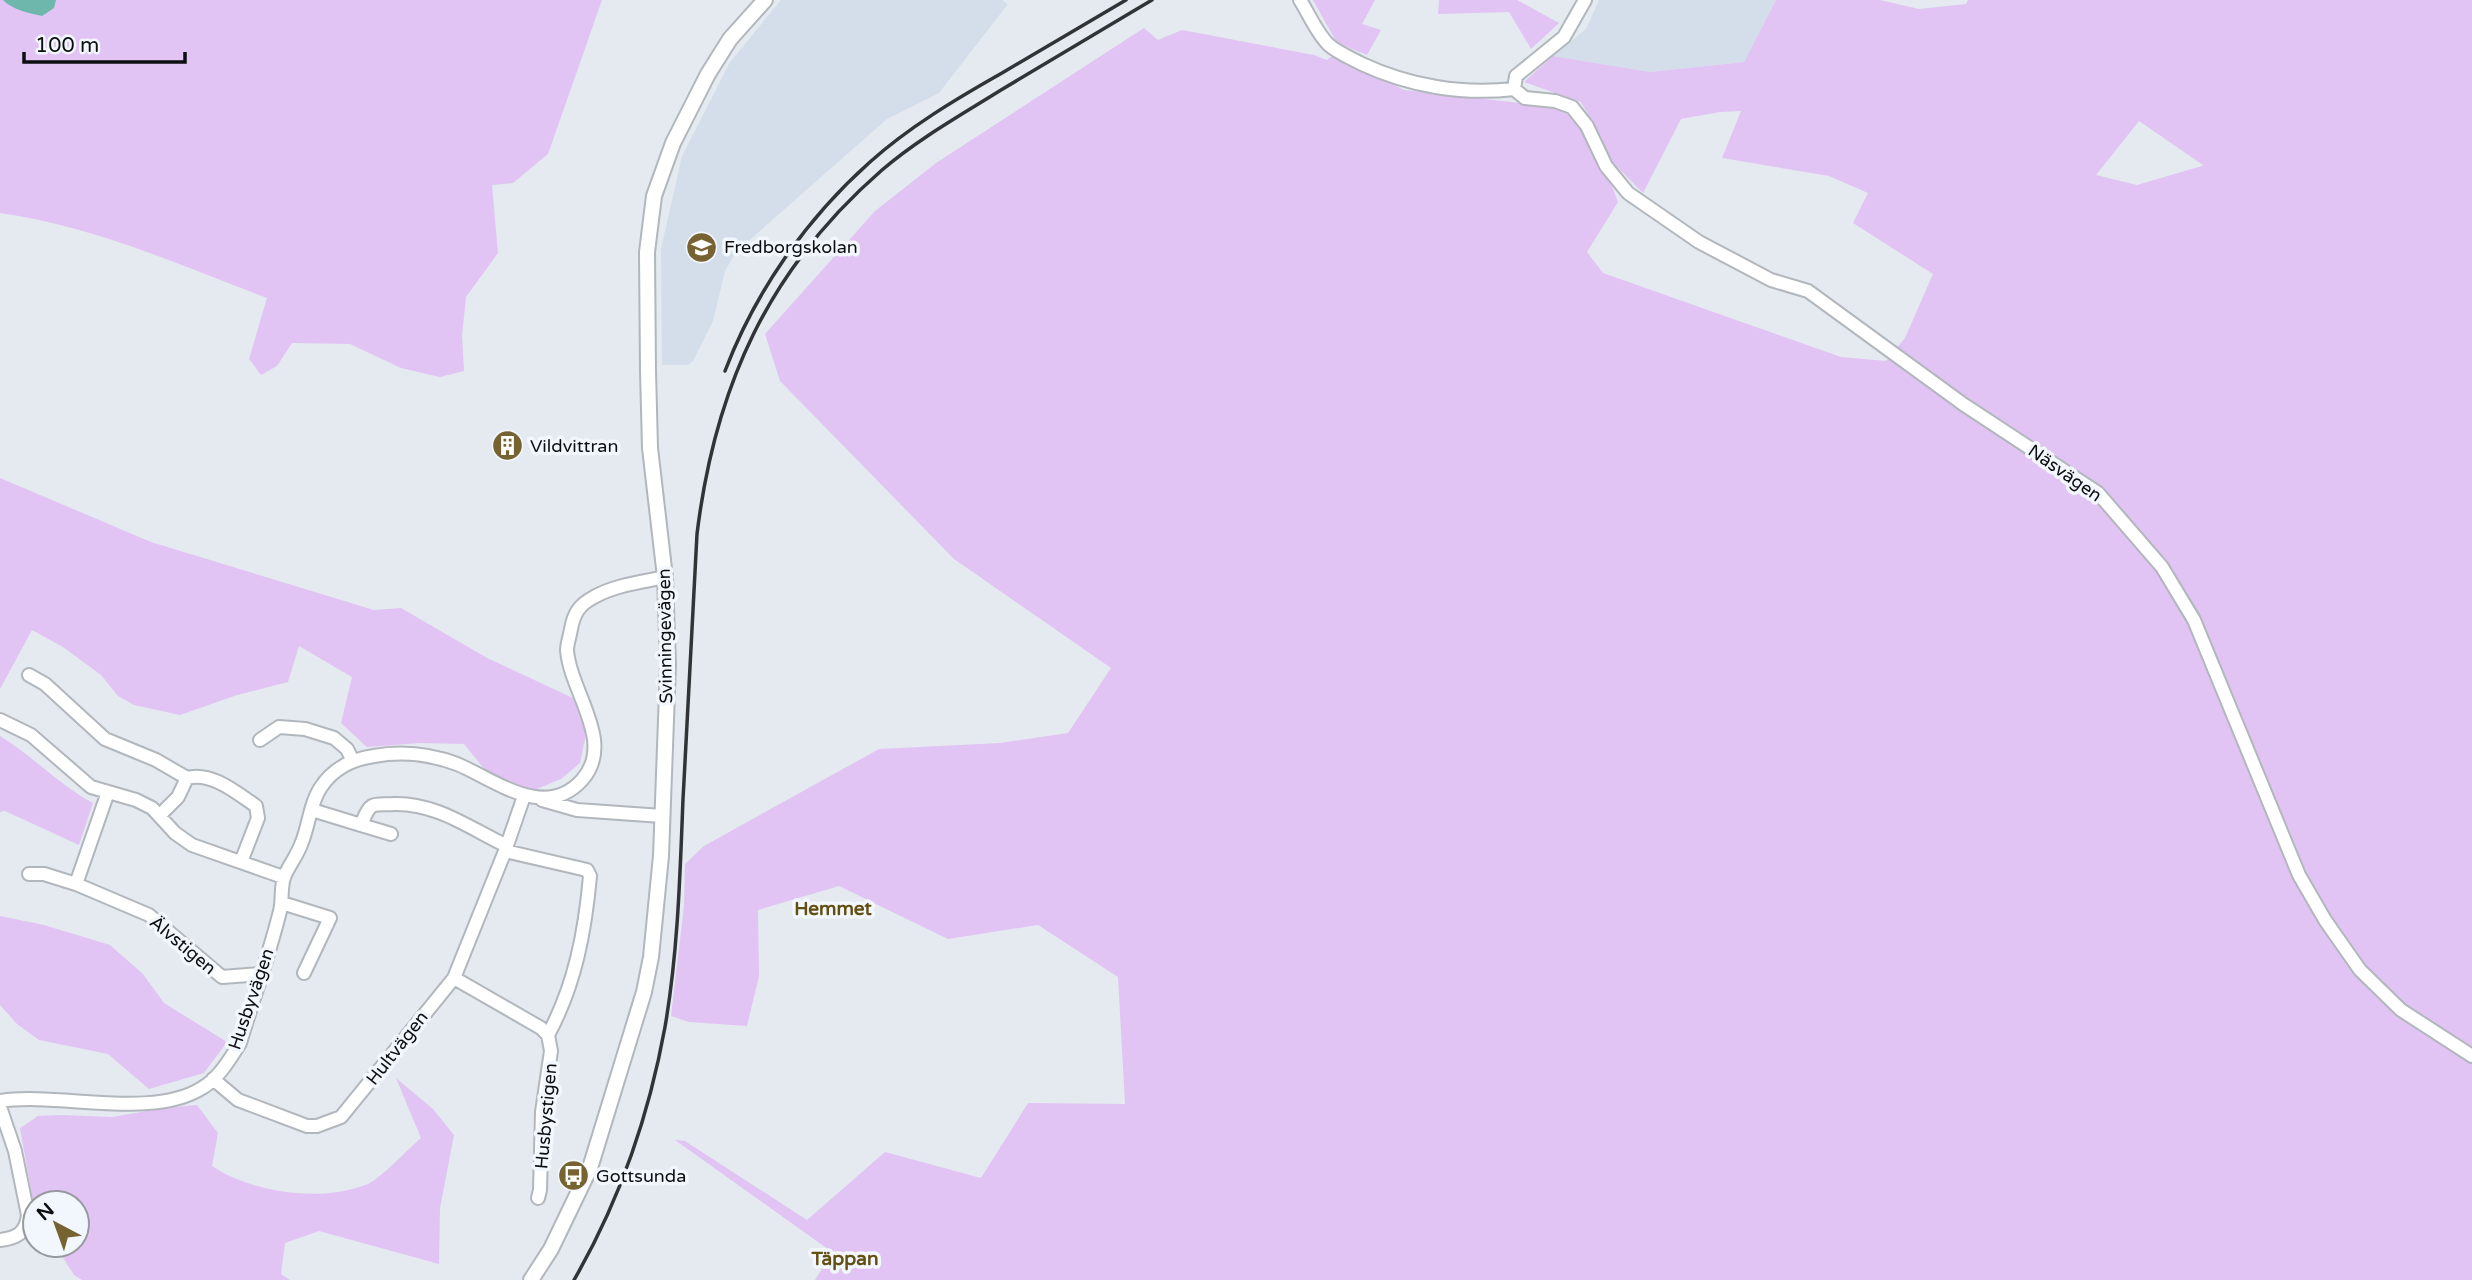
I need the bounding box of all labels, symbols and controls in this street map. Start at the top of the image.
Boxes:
scale bar [24,21,186,65]
text: 100 m [35,33,99,58]
school or university icon: Fredborgskolan [684,230,718,264]
place label: Fredborgskolan [724,236,858,258]
building icon: Vildvittran [490,429,524,463]
place label: Vildvittran [530,435,618,457]
street label: Näsvägen [2024,440,2106,506]
street label: Svinningevägen [653,568,677,704]
district label: Hemmet [794,898,873,920]
street label: Älvstigen [145,911,221,979]
street label: Husbyvägen [223,945,279,1053]
street label: Hultvägen [361,1007,433,1089]
street label: Husbystigen [530,1062,562,1170]
bus stop icon: Gottsunda [556,1159,590,1193]
place label: Gottsunda [596,1165,686,1187]
north arrow [21,1189,91,1259]
text: N [33,1199,58,1225]
district label: Täppan [811,1248,878,1271]

